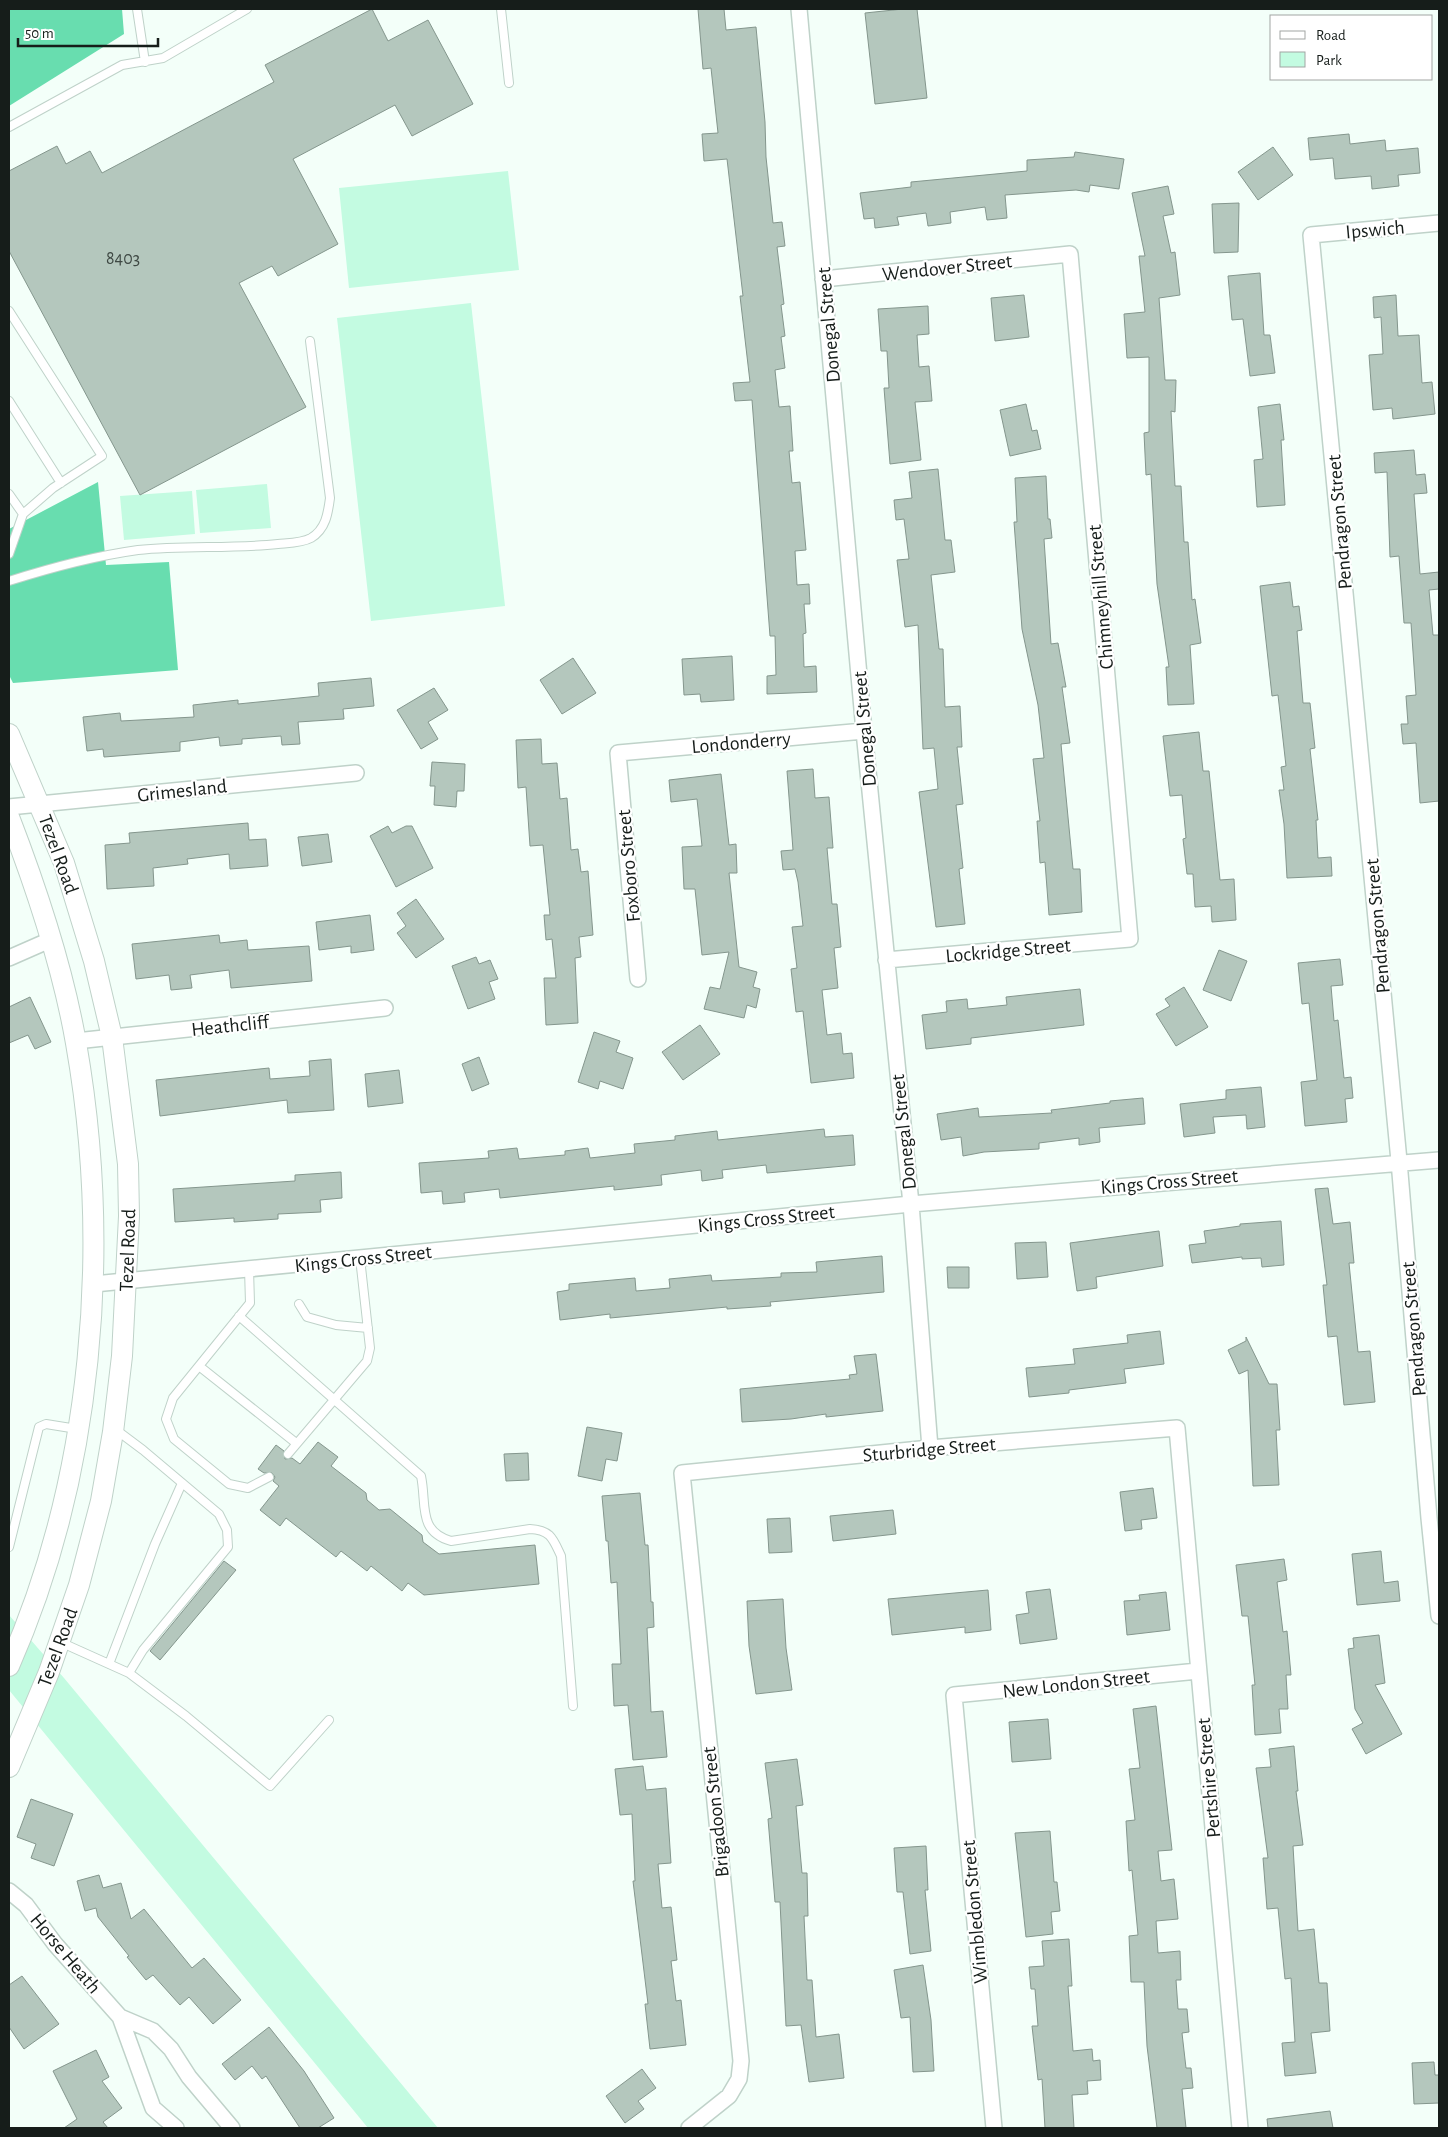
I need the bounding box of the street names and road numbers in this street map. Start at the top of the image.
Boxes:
street label: Ipswich [1345,217,1406,243]
street label: Wendover Street [881,251,1014,285]
street label: Donegal Street [814,266,844,384]
street label: Pendragon Street [1324,453,1356,590]
street label: Chimneyhill Street [1085,523,1117,670]
street label: Donegal Street [850,670,880,788]
street label: Londonderry [691,729,792,757]
street label: Grimesland [136,776,228,806]
street label: Foxboro Street [614,808,644,923]
street label: Tezel Road [34,812,82,897]
street label: Pendragon Street [1362,857,1394,994]
street label: Lockridge Street [945,936,1072,966]
street label: Heathcliff [190,1012,271,1040]
street label: Donegal Street [888,1073,920,1191]
street label: Kings Cross Street [1099,1166,1239,1198]
street label: Kings Cross Street [696,1202,836,1236]
street label: Tezel Road [117,1208,139,1292]
street label: Kings Cross Street [293,1242,433,1276]
street label: Pendragon Street [1398,1260,1430,1397]
street label: Sturbridge Street [862,1434,997,1466]
street label: Tezel Road [34,1605,82,1690]
street label: New London Street [1002,1666,1151,1702]
street label: Pertshire Street [1194,1717,1224,1839]
street label: Brigadoon Street [699,1745,733,1878]
street label: Wimbledon Street [959,1839,991,1984]
street label: Horse Heath [26,1910,104,1998]

